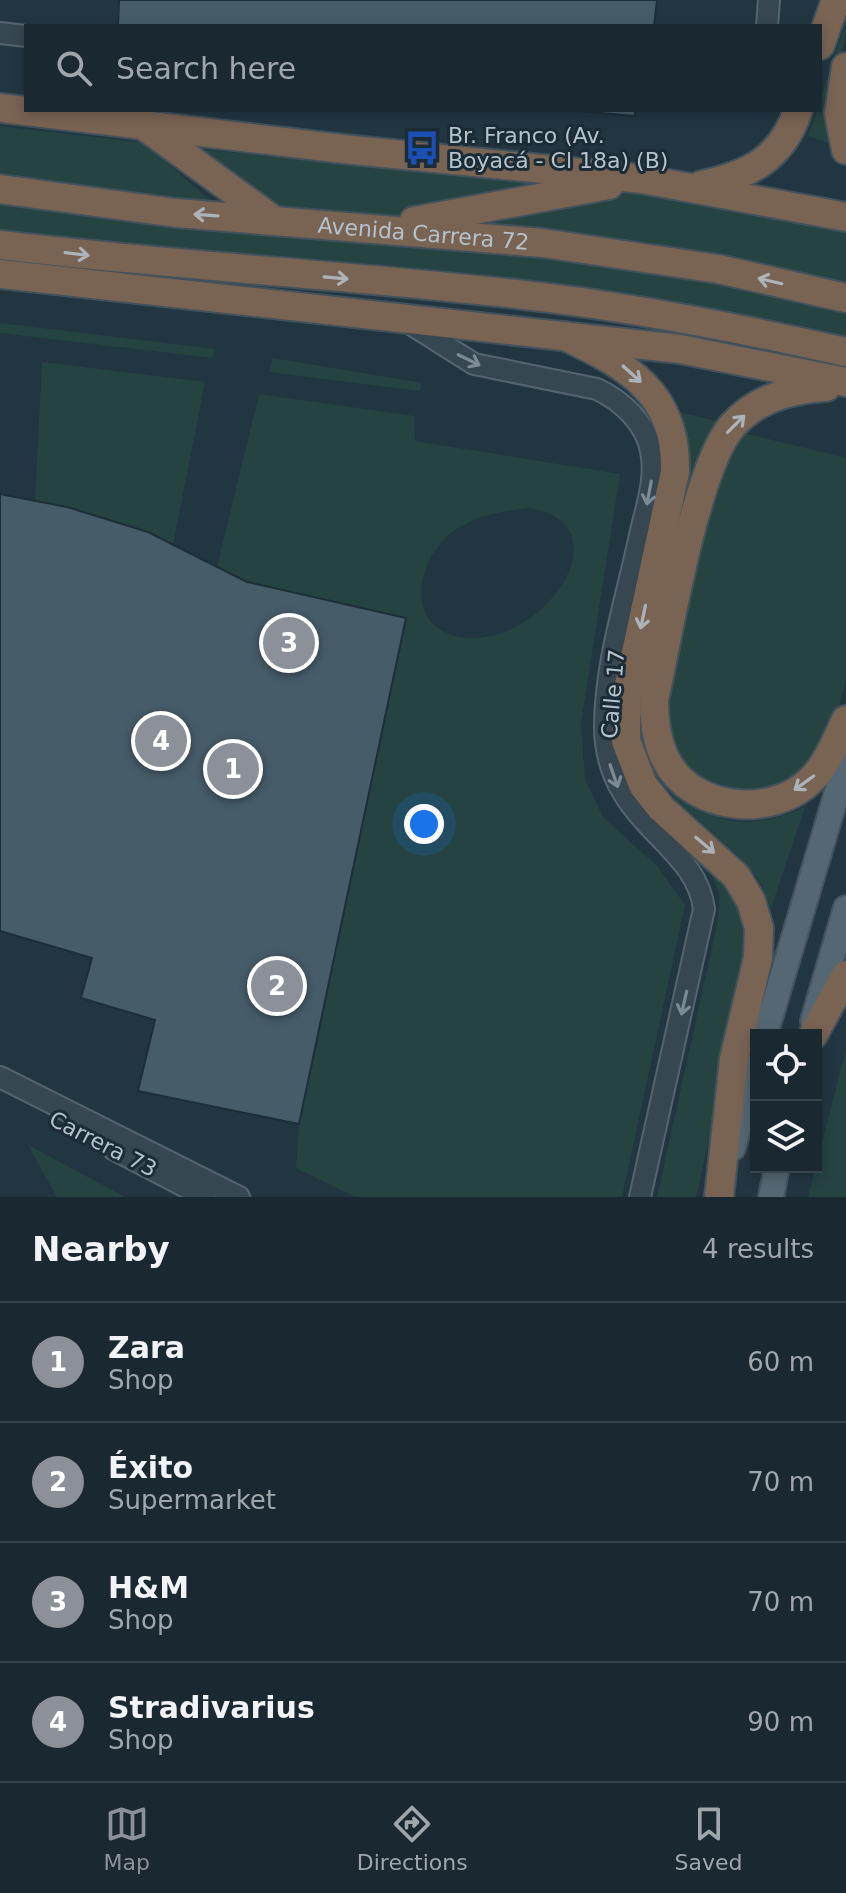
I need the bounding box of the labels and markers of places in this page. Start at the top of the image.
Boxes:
place label: Br. Franco (Av. Boyacá - Cl 18a) (B) [448,123,668,173]
bus stop icon: Br. Franco (Av. Boyacá - Cl 18a) (B) [403,129,441,167]
pin: 3 [263,613,315,673]
pin: 4 [135,711,187,771]
pin: 1 [207,739,259,799]
pin: 2 [251,956,303,1016]

